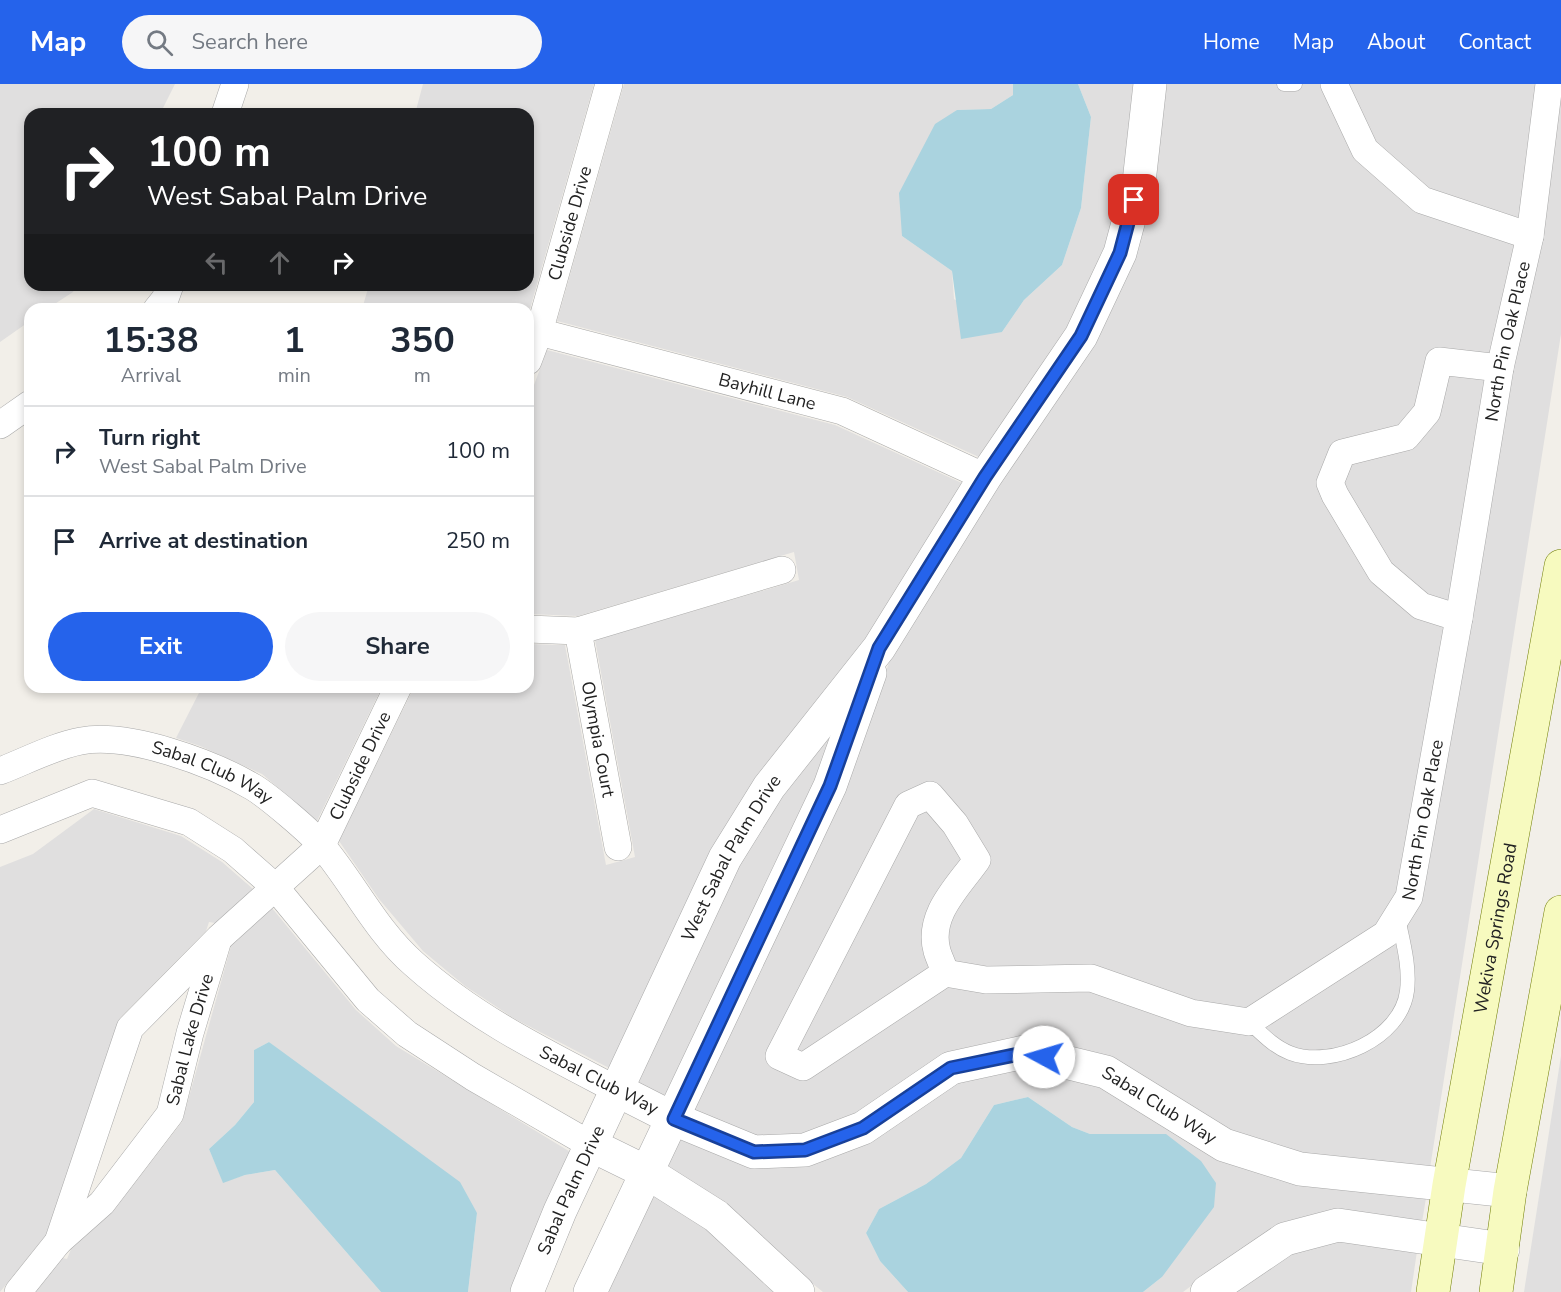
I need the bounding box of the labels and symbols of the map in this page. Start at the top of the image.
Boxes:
street label: Clubside Drive [542,163,597,283]
pin [1108,174,1159,225]
street label: North Pin Oak Place [1479,259,1536,423]
street label: Bayhill Lane [716,367,819,416]
street label: Olympia Court [576,679,621,800]
street label: Clubside Drive [324,707,397,824]
street label: Sabal Club Way [149,735,279,810]
street label: North Pin Oak Place [1397,738,1449,902]
street label: West Sabal Palm Drive [676,769,786,945]
street label: Wekiva Springs Road [1468,841,1523,1016]
street label: Sabal Lake Drive [161,971,219,1108]
position arrow [1012,1025,1076,1089]
street label: Sabal Club Way [535,1040,663,1121]
street label: Sabal Club Way [1097,1060,1222,1150]
street label: Sabal Palm Drive [531,1122,610,1258]

